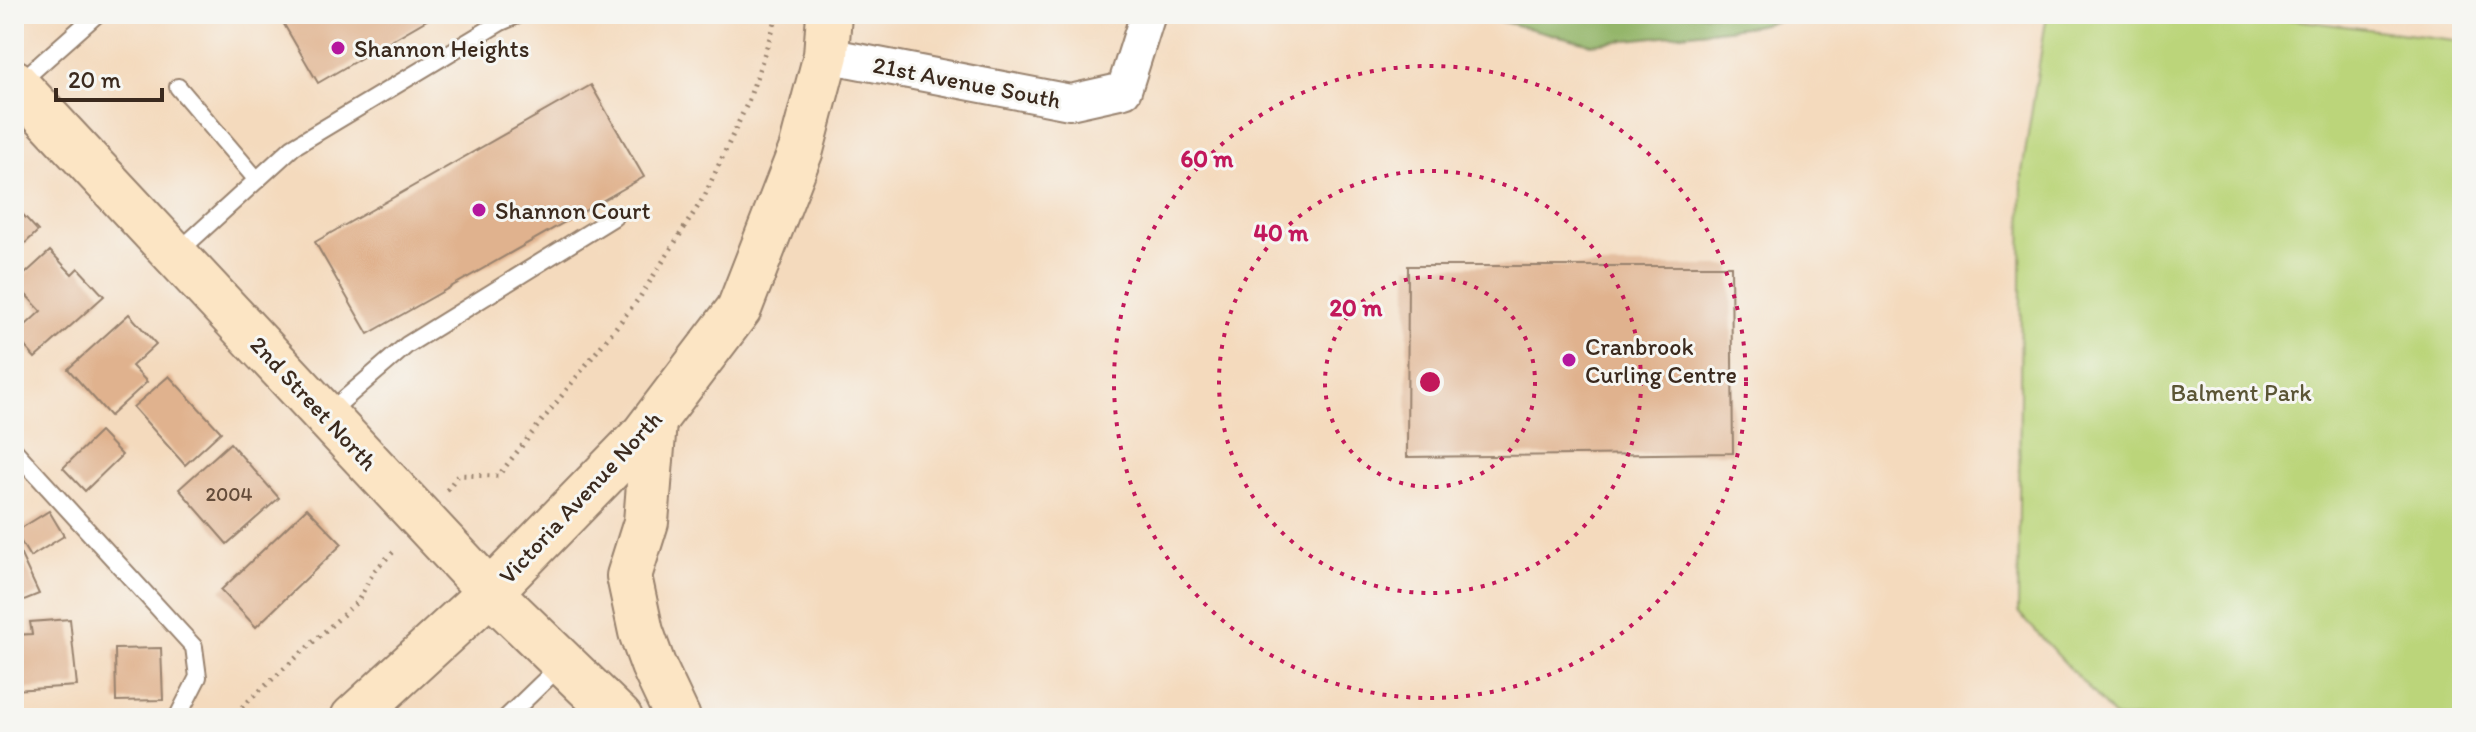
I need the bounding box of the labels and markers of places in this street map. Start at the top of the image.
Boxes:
place label: Shannon Heights [354,34,529,63]
marker: Shannon Heights [329,39,347,57]
place label: Shannon Court [495,196,650,225]
marker: Shannon Court [470,201,488,219]
place label: Cranbrook Curling Centre [1585,332,1737,389]
marker: Cranbrook Curling Centre [1560,351,1578,369]
centre of rings [1416,368,1444,396]

